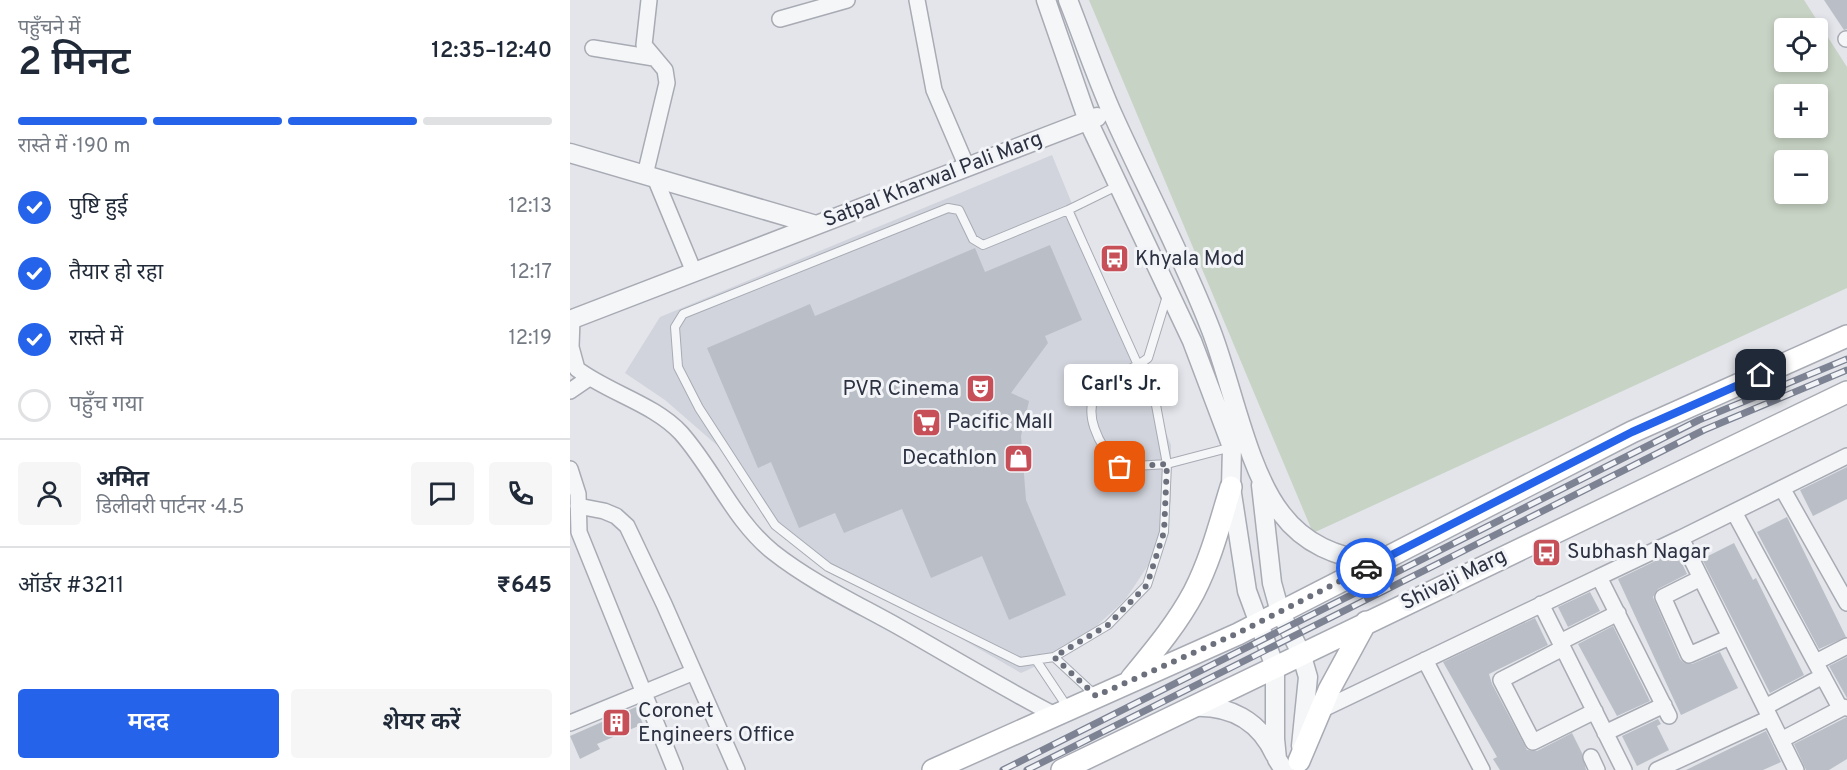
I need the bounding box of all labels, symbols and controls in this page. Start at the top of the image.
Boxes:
text: पहुँचने में [18,16,80,42]
map controls [1774,18,1828,204]
button: locate [1774,18,1828,72]
text: 12:35–12:40 [431,38,552,65]
text: 2 मिनट [18,40,131,89]
button: + [1774,84,1828,138]
street label: Satpal Kharwal Pali Marg [820,126,1046,234]
text: रास्ते में · 190 m [18,134,130,160]
button: − [1774,150,1828,204]
icon: check [18,191,51,224]
text: पुष्टि हुई [69,194,128,221]
text: 12:13 [508,194,552,220]
bus stop icon: Khyala Mod [1098,243,1130,275]
place label: Khyala Mod [1135,246,1245,273]
icon: check [18,257,51,290]
text: तैयार हो रहा [69,260,163,287]
text: 12:17 [510,260,552,286]
icon: check [18,323,51,356]
text: रास्ते में [69,326,123,353]
text: 12:19 [508,326,552,352]
pin [1735,349,1786,400]
icon: home [1744,358,1777,391]
callout: Carl's Jr. [1063,365,1177,407]
text: Carl's Jr. [1081,372,1161,398]
theatre icon: PVR Cinema [964,373,996,405]
place label: PVR Cinema [843,376,959,403]
text: पहुँच गया [69,392,143,419]
supermarket icon: Pacific Mall [910,406,942,438]
place label: Pacific Mall [947,409,1053,436]
pin [1094,441,1145,492]
shop icon: Decathlon [1002,442,1034,474]
place label: Decathlon [902,445,997,472]
icon: bag [1103,450,1136,483]
button: person [18,462,81,525]
button: chat [411,462,474,525]
button: phone [489,462,552,525]
text: अमित [96,467,149,494]
text: डिलीवरी पार्टनर · 4.5 [96,495,244,521]
bus stop icon: Subhash Nagar [1530,536,1562,568]
courier [1336,538,1396,598]
place label: Subhash Nagar [1567,539,1710,566]
street label: Shivaji Marg [1397,543,1511,617]
icon: car [1350,552,1383,585]
text: ऑर्डर #3211 [18,573,124,600]
text: ₹645 [496,573,552,600]
button: मदद [18,689,279,758]
button: शेयर करें [291,689,552,758]
place label: Coronet Engineers Office [638,698,795,749]
building icon: Coronet Engineers Office [601,707,633,739]

